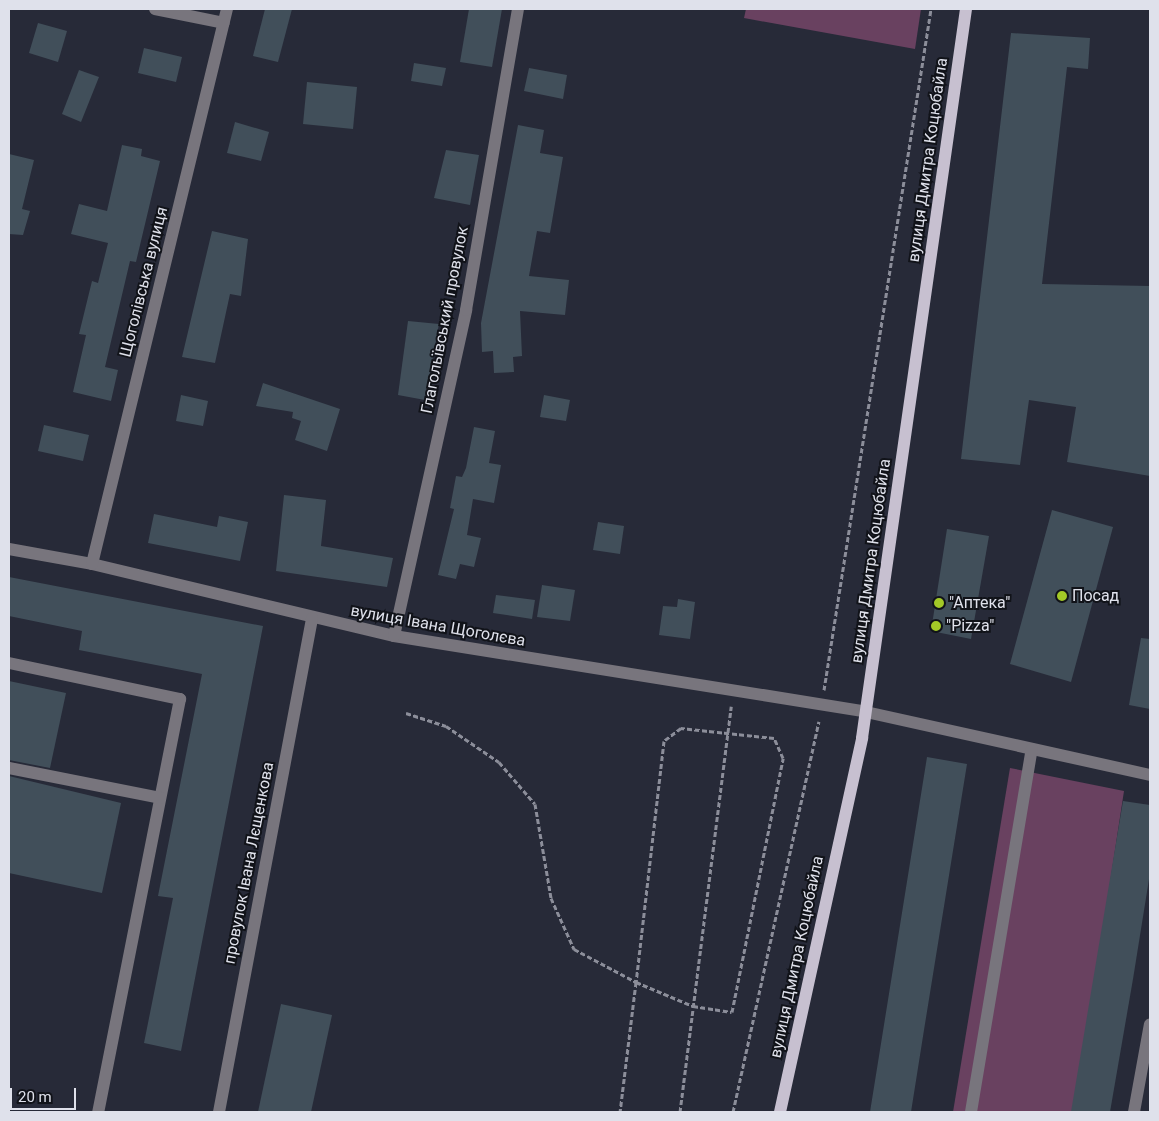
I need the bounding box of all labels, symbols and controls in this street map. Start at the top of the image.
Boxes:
street label: вулиця Дмитра Коцюбайла [904,57,952,263]
street label: Щоголівська вулиця [116,205,172,359]
street label: Глагольївський провулок [417,225,473,415]
street label: вулиця Дмитра Коцюбайла [847,458,895,664]
place label: Посад [1072,586,1119,606]
marker: Посад [1056,590,1068,602]
place label: "Аптека" [949,593,1010,613]
marker: "Аптека" [933,597,945,609]
street label: вулиця Івана Щоголєва [349,601,527,651]
place label: "Pizza" [946,616,994,636]
marker: "Pizza" [930,620,942,632]
street label: провулок Івана Лєщенкова [220,760,278,966]
street label: вулиця Дмитра Коцюбайла [766,854,828,1060]
scale bar [12,1078,79,1110]
text: 20 m [18,1088,52,1106]

